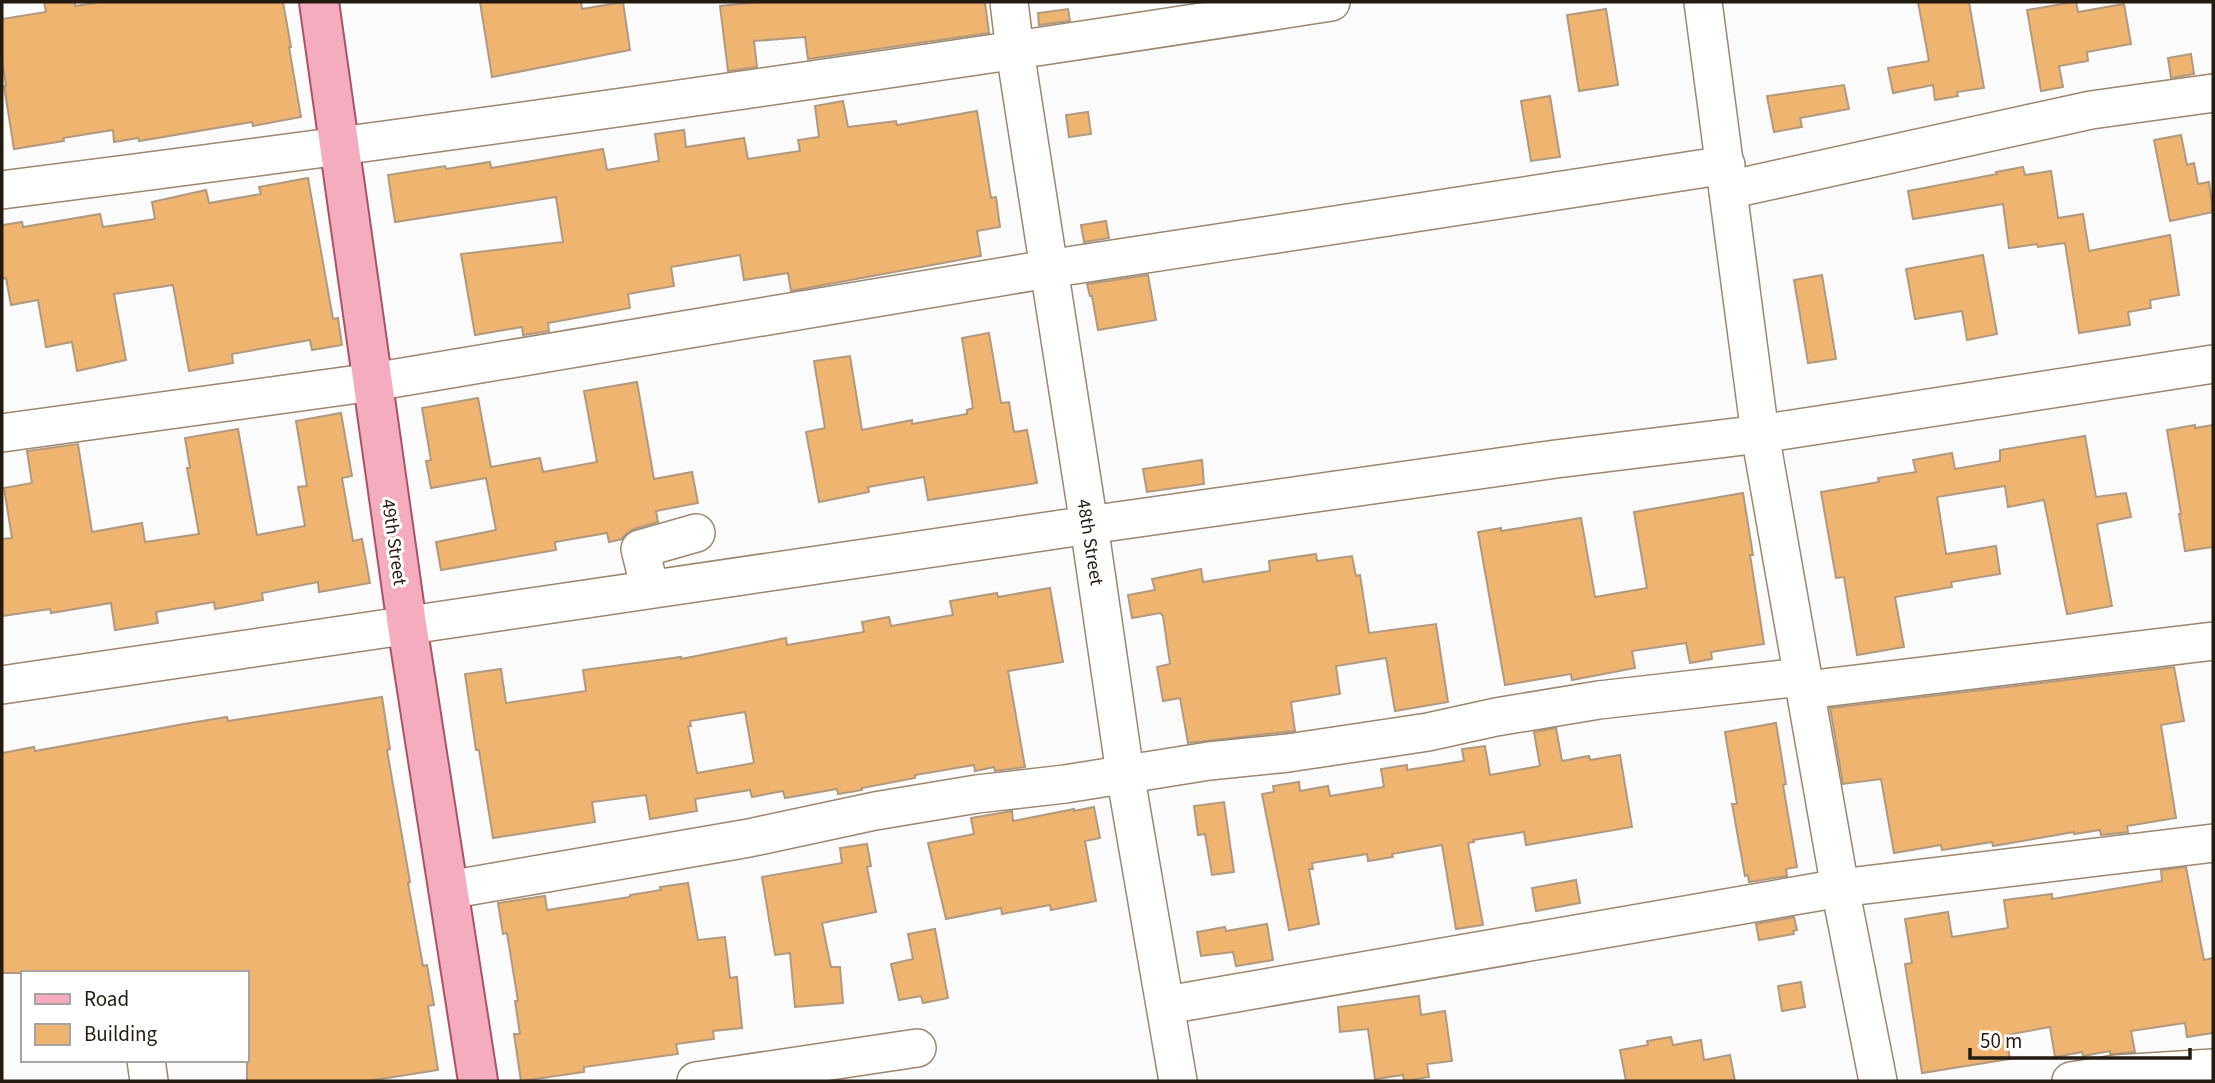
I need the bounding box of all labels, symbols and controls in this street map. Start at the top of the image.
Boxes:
street label: 49th Street [374,497,413,588]
street label: 48th Street [1069,497,1110,588]
legend [21,971,248,1062]
text: Road [84,984,129,1014]
scale bar [1970,1016,2190,1060]
text: Building [84,1019,158,1049]
text: 50 m [1980,1026,2022,1056]

